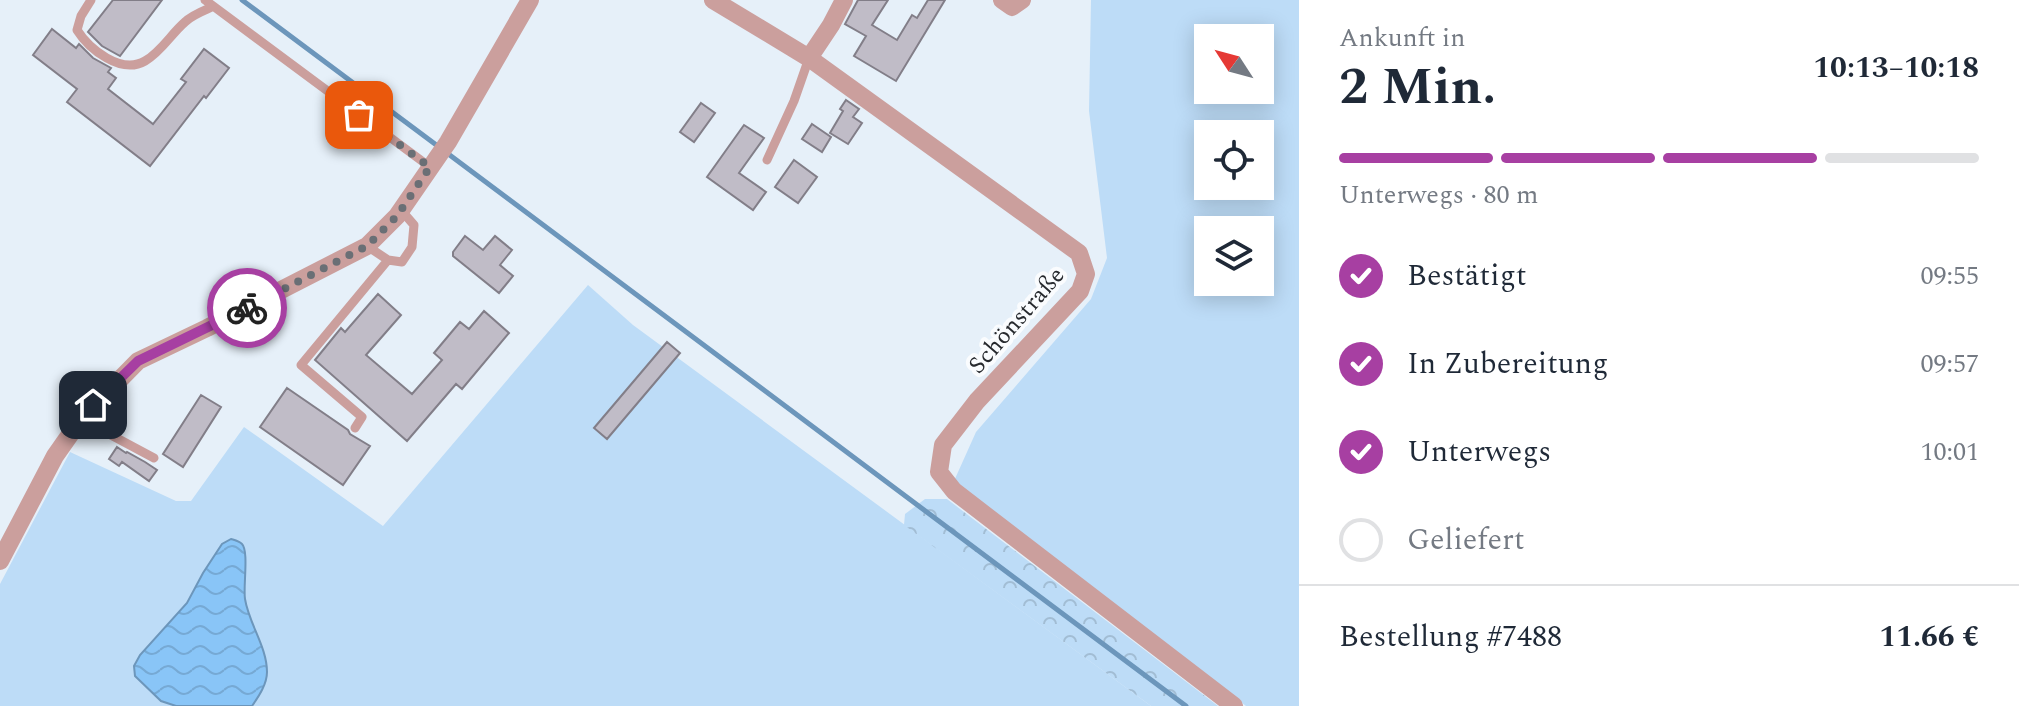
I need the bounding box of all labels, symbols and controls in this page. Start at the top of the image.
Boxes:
text: Ankunft in [1339,18,1465,58]
north arrow [1194,24,1274,104]
map controls [1194,24,1274,296]
text: 10:13–10:18 [1813,45,1979,91]
text: 2 Min. [1339,48,1496,127]
pin [325,81,393,149]
icon: bag [337,93,381,137]
button: locate [1194,120,1274,200]
text: Unterwegs · 80 m [1339,175,1538,215]
button: layers [1194,216,1274,296]
text: Bestätigt [1407,253,1527,299]
icon: check [1339,254,1383,298]
text: 09:55 [1920,256,1979,296]
street label: Schönstraße [960,259,1074,382]
courier [207,268,287,348]
icon: bike [225,286,269,330]
text: In Zubereitung [1407,341,1608,387]
icon: check [1339,342,1383,386]
text: 09:57 [1920,344,1979,384]
pin [59,371,127,439]
icon: home [71,383,115,427]
text: Unterwegs [1407,429,1551,475]
icon: check [1339,430,1383,474]
text: 10:01 [1920,432,1979,472]
text: Geliefert [1407,517,1525,563]
text: Bestellung #7488 [1339,614,1562,660]
text: 11.66 € [1879,614,1979,660]

